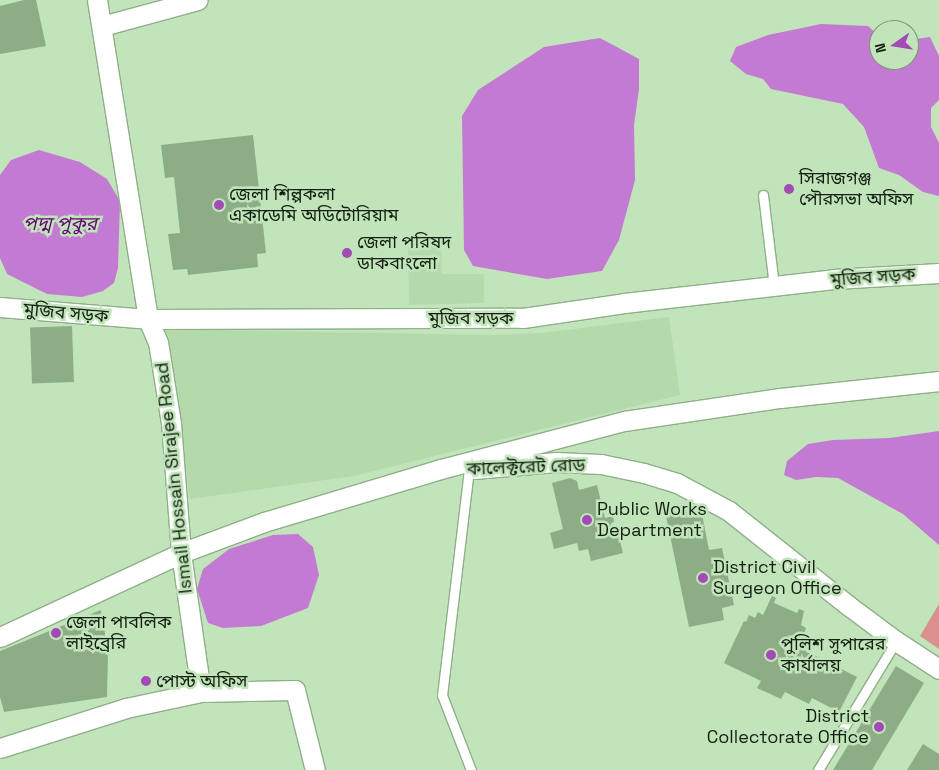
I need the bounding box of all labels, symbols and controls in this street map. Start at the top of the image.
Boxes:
north arrow [869,20,919,70]
text: N [871,42,890,55]
place label: সিরাজগঞ্জ পৌরসভা অফিস [799,168,913,210]
marker: সিরাজগঞ্জ পৌরসভা অফিস [783,183,795,195]
place label: জেলা শিল্পকলা একাডেমি অডিটোরিয়াম [229,184,399,226]
marker: জেলা শিল্পকলা একাডেমি অডিটোরিয়াম [213,199,225,211]
water label: পদ্ম পুকুর [23,213,97,235]
place label: জেলা পরিষদ ডাকবাংলো [357,232,451,274]
marker: জেলা পরিষদ ডাকবাংলো [341,247,353,259]
street label: মুজিব সড়ক [830,263,916,291]
street label: মুজিব সড়ক [23,299,109,327]
street label: মুজিব সড়ক [428,307,514,329]
street label: Ismail Hossain Sirajee Road [151,361,197,595]
street label: কালেক্টরেট রোড [466,454,586,480]
place label: Public Works Department [597,499,707,542]
marker: Public Works Department [581,514,593,526]
place label: District Civil Surgeon Office [713,557,842,600]
marker: District Civil Surgeon Office [697,572,709,584]
place label: জেলা পাবলিক লাইব্রেরি [66,612,171,654]
marker: জেলা পাবলিক লাইব্রেরি [50,627,62,639]
place label: পুলিশ সুপারের কার্যালয় [781,634,886,676]
marker: পুলিশ সুপারের কার্যালয় [765,649,777,661]
place label: পোস্ট অফিস [156,670,247,692]
marker: পোস্ট অফিস [140,675,152,687]
place label: District Collectorate Office [707,706,869,749]
marker: District Collectorate Office [873,721,885,733]

